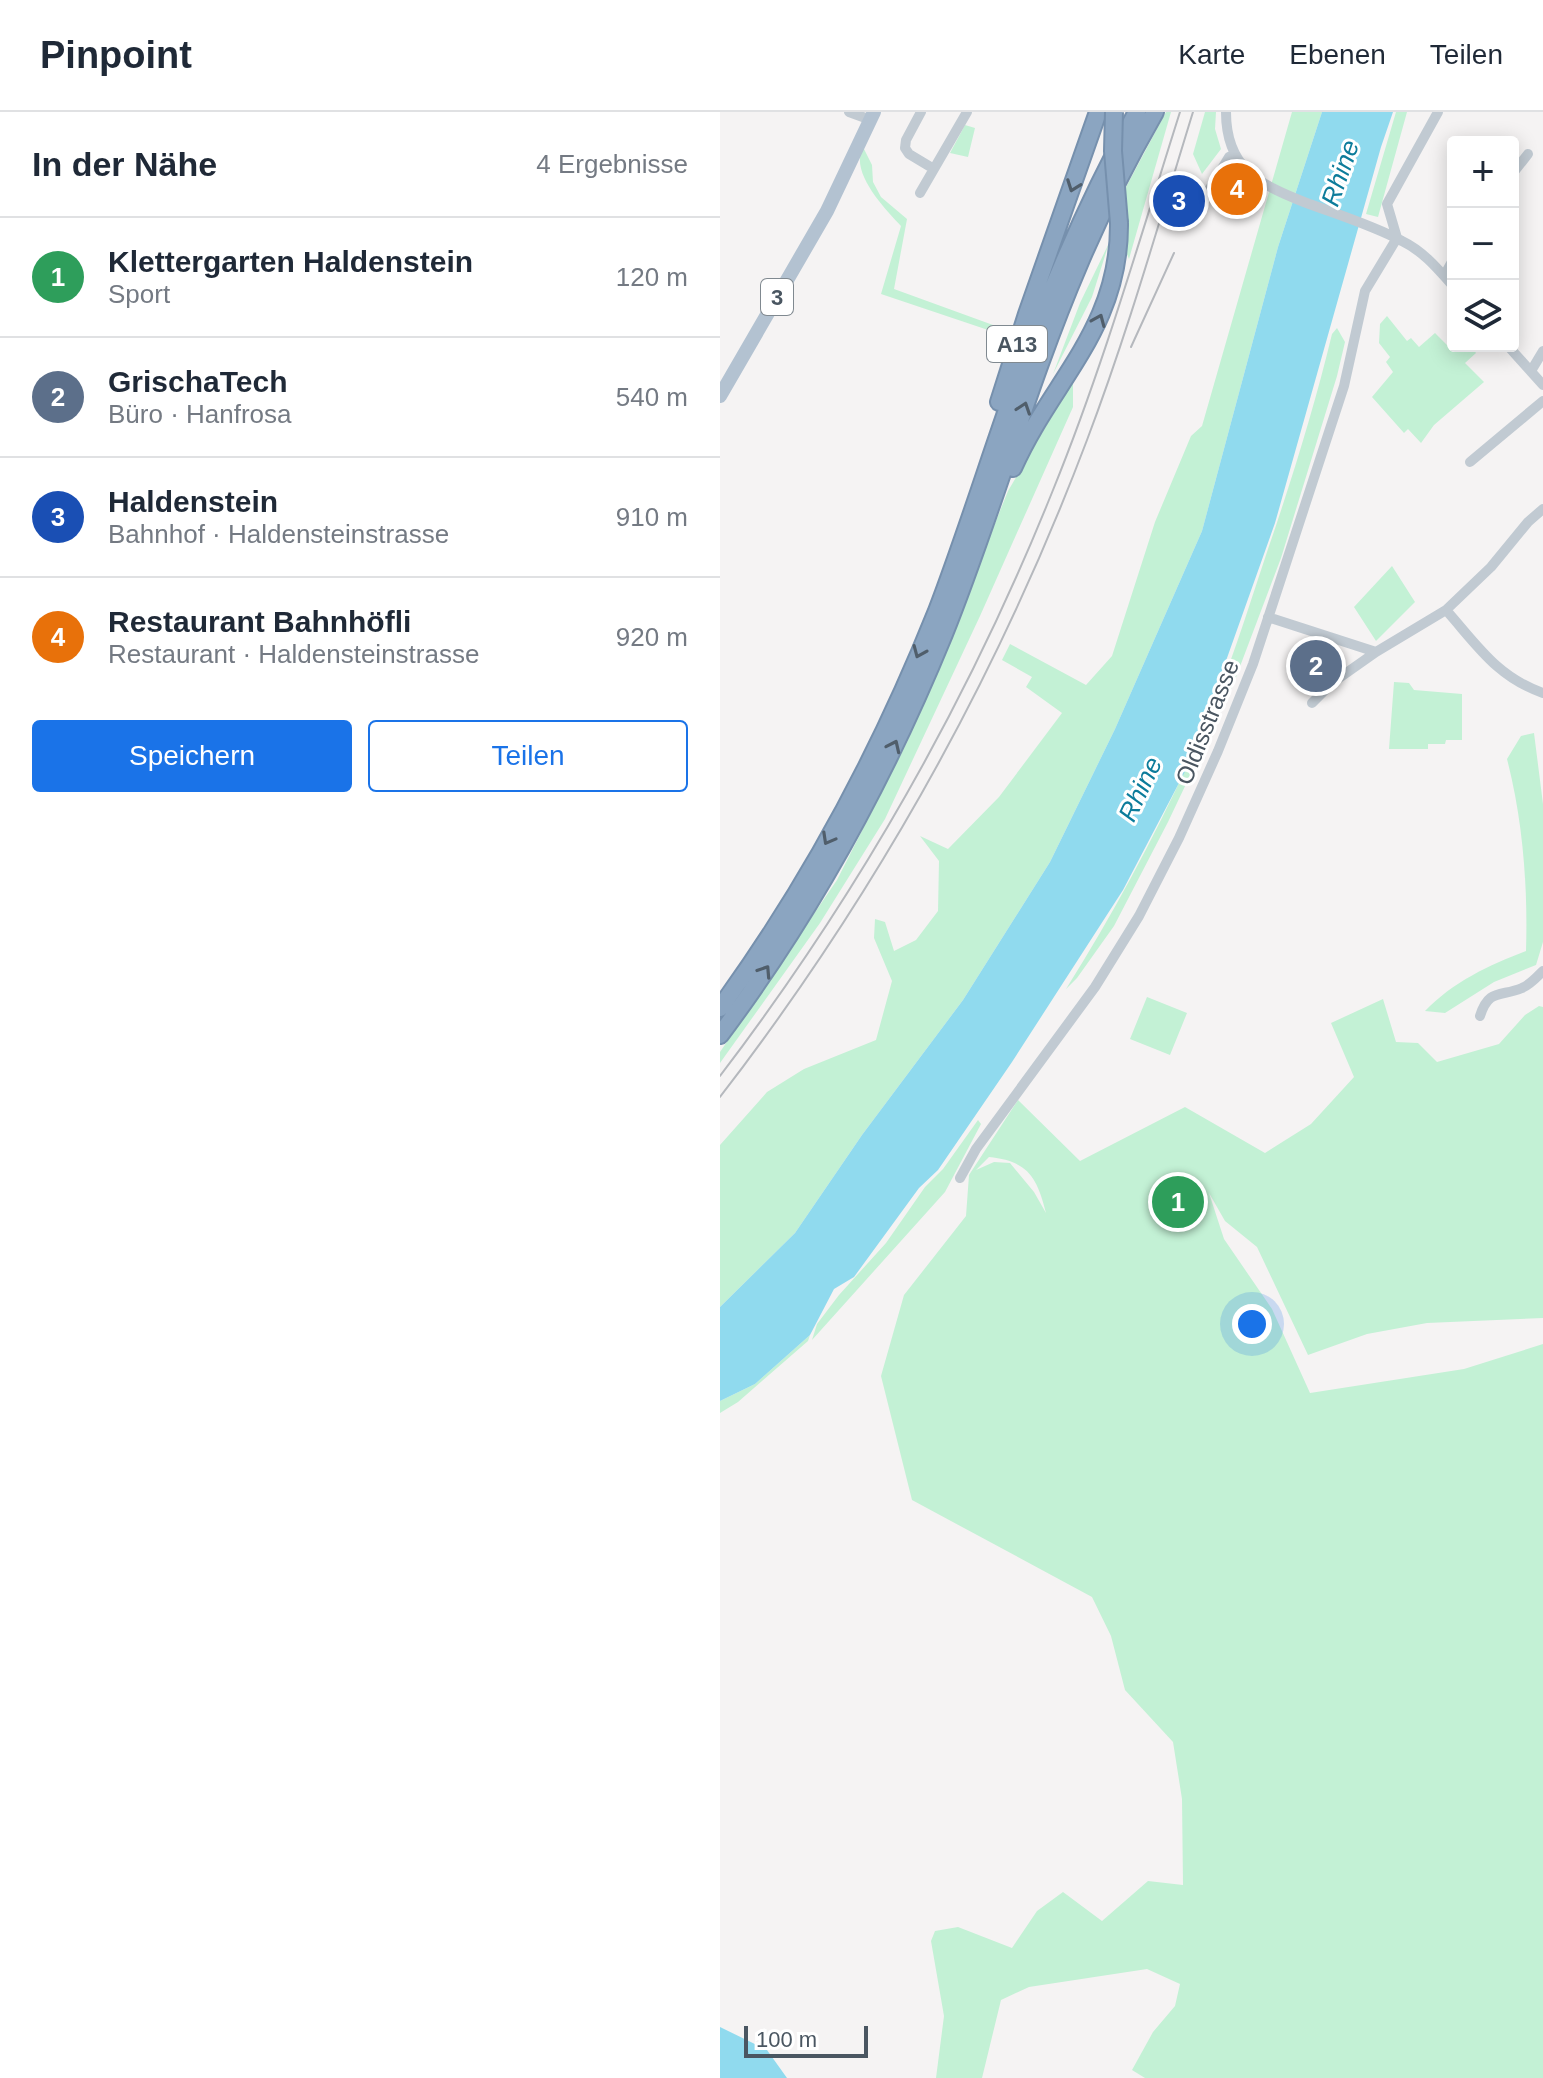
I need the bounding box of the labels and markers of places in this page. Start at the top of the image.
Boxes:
pin: 4 [1211,159,1263,219]
pin: 3 [1153,171,1205,231]
pin: 2 [1290,636,1342,696]
pin: 1 [1152,1172,1204,1232]

